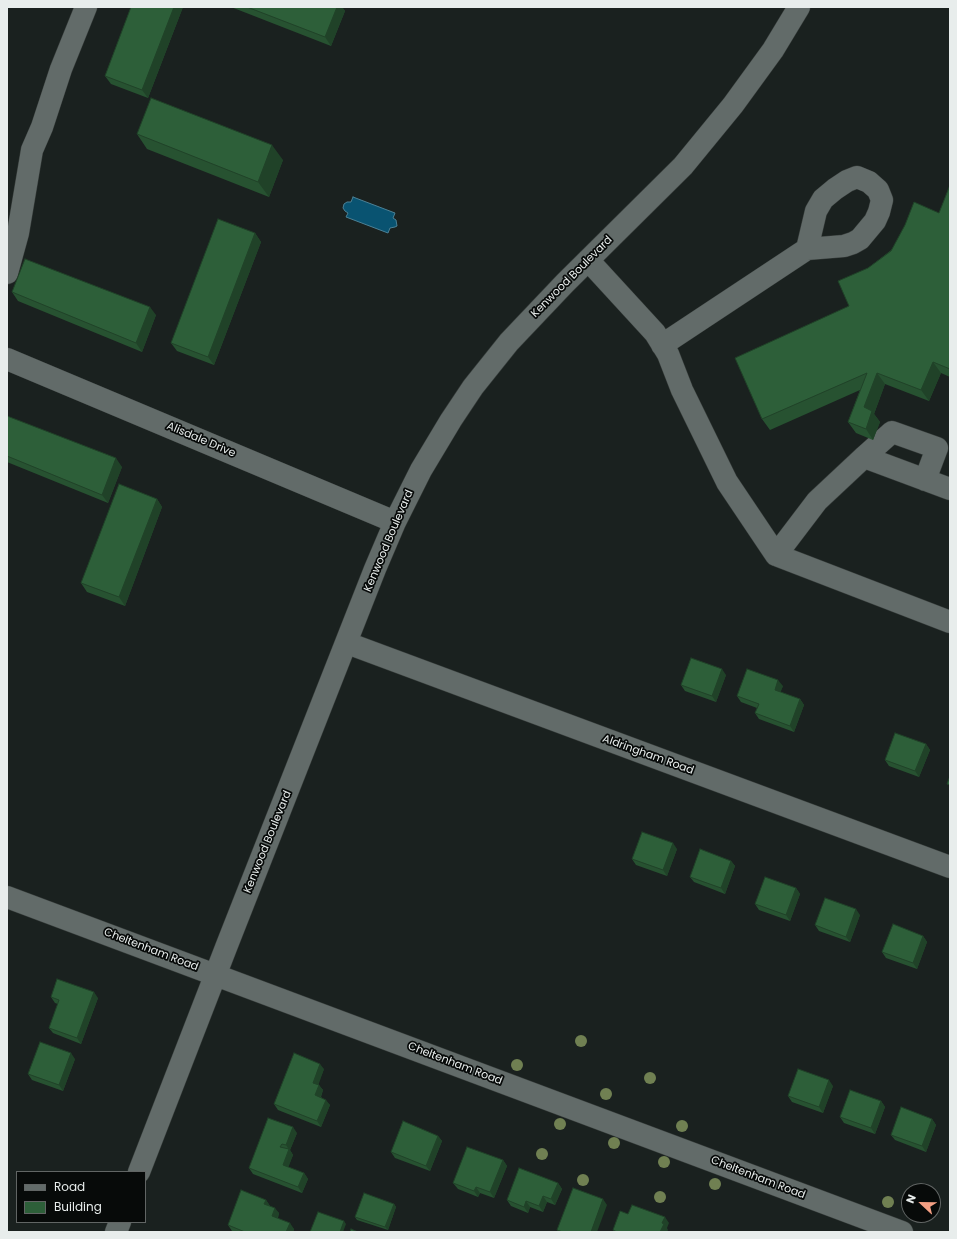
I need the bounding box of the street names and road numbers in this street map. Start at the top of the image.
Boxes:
street label: Kenwood Boulevard [529,234,615,320]
street label: Alisdale Drive [165,420,237,460]
street label: Kenwood Boulevard [362,488,416,594]
street label: Aldringham Road [601,732,695,778]
street label: Kenwood Boulevard [241,789,295,895]
street label: Cheltenham Road [102,926,200,974]
street label: Cheltenham Road [406,1040,504,1088]
street label: Cheltenham Road [709,1154,807,1202]

